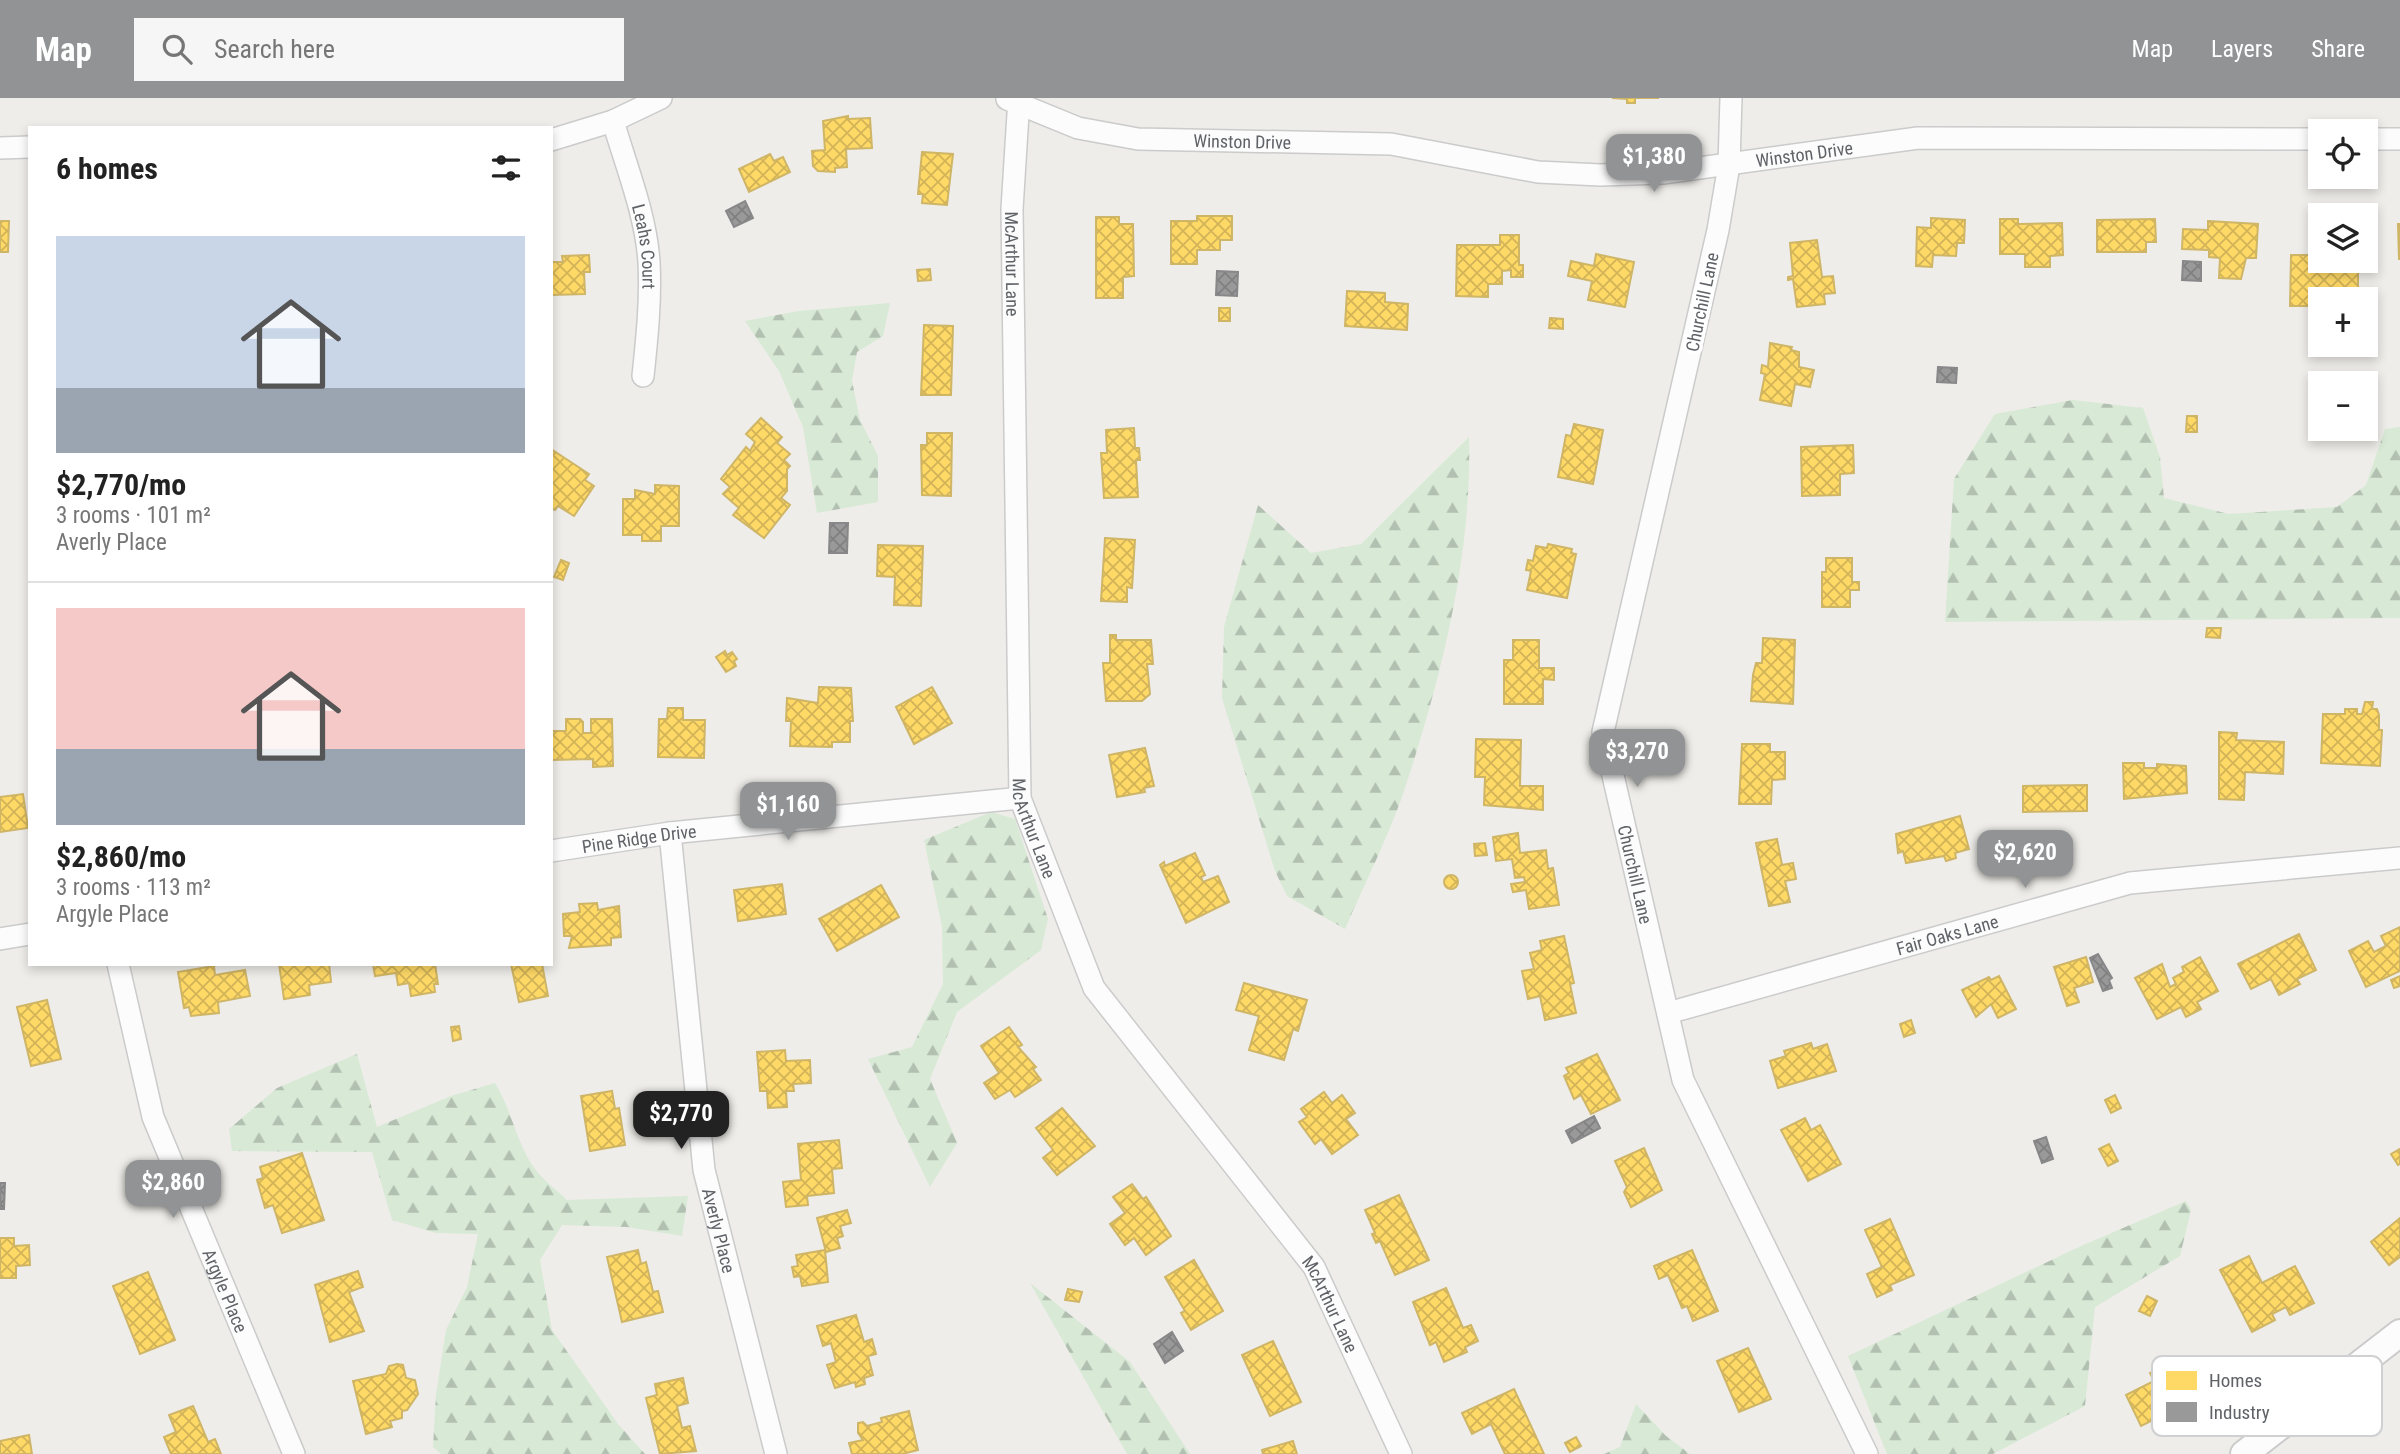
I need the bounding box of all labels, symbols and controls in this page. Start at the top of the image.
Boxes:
search box [134,18,624,81]
text: Map [35,30,92,69]
icon: search [158,30,196,68]
text: Search here [214,34,335,64]
text: Map [2132,35,2173,63]
text: Layers [2211,35,2273,63]
text: Share [2311,35,2365,63]
map controls [2308,119,2378,441]
button: locate [2308,119,2378,189]
street label: Winston Drive [1193,130,1291,153]
pin: $1,380 [1597,134,1711,194]
street label: Winston Drive [1754,137,1854,171]
text: $1,380 [1622,143,1686,170]
icon: filters [487,149,525,187]
text: 6 homes [56,151,158,186]
street label: Leahs Court [628,202,660,289]
button: layers [2308,203,2378,273]
street label: McArthur Lane [1002,211,1024,316]
street label: Churchill Lane [1681,251,1723,353]
icon: home [228,281,354,407]
button: + [2308,287,2378,357]
button: − [2308,371,2378,441]
text: $2,770/mo [56,467,186,502]
text: 3 rooms · 101 m² [56,502,211,529]
text: Averly Place [56,529,167,556]
icon: home [228,653,354,779]
pin: $3,270 [1580,730,1694,789]
text: $3,270 [1605,738,1669,765]
street label: McArthur Lane [1009,778,1061,881]
pin: $1,160 [731,782,845,842]
text: $1,160 [756,791,820,818]
street label: Pine Ridge Drive [580,820,697,857]
street label: Churchill Lane [1614,823,1657,926]
pin: $2,620 [1968,830,2082,890]
text: $2,860/mo [56,839,186,874]
text: $2,620 [1993,839,2057,866]
text: 3 rooms · 113 m² [56,874,211,901]
text: Argyle Place [56,901,169,928]
street label: Fair Oaks Lane [1894,910,2001,959]
pin: $2,770 [624,1091,738,1151]
text: $2,770 [649,1100,713,1127]
pin: $2,860 [116,1160,230,1220]
text: $2,860 [141,1169,205,1196]
street label: Averly Place [698,1186,740,1275]
street label: Argyle Place [199,1246,252,1335]
street label: McArthur Lane [1298,1251,1363,1356]
legend [2152,1356,2382,1436]
text: Homes [2209,1369,2262,1392]
text: Industry [2209,1401,2270,1424]

